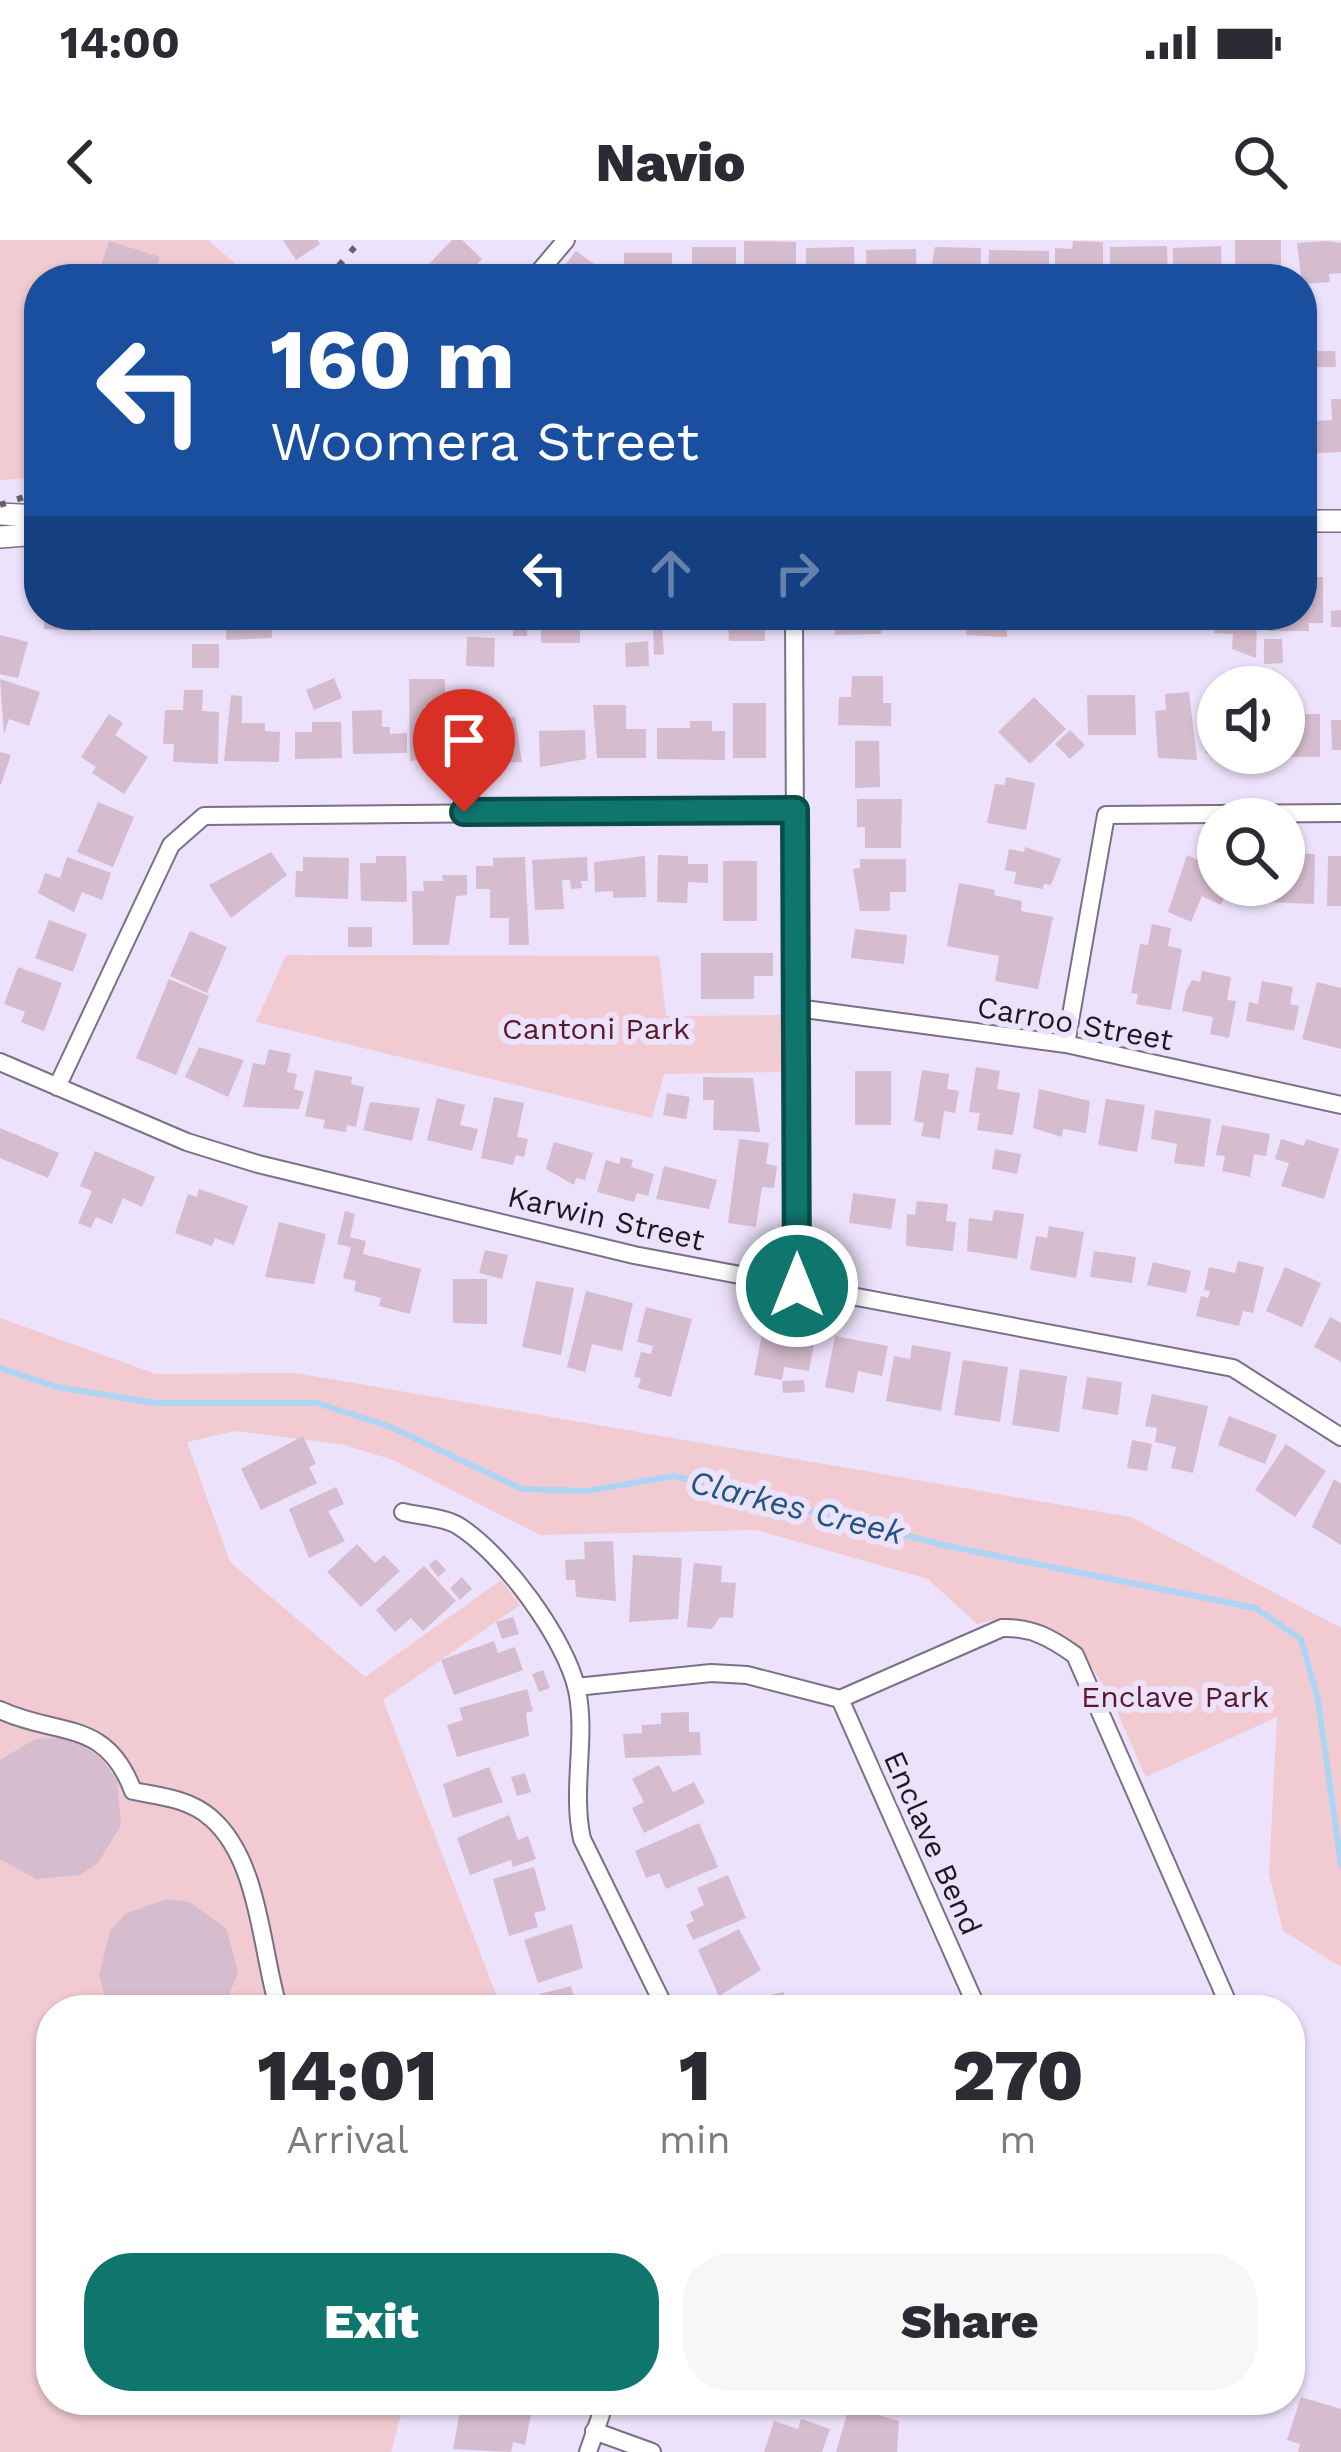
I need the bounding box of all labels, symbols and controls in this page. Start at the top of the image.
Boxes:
text: 14:00 [60,16,180,69]
icon: back [48,129,114,195]
icon: search [1227,129,1293,195]
text: Navio [596,131,745,194]
text: 160 m [270,310,515,408]
icon: left [72,312,228,468]
text: Woomera Street [270,410,699,473]
icon: left [512,540,578,606]
icon: ahead [638,540,704,606]
icon: right [764,540,830,606]
map controls [1197,666,1305,906]
button: sound [1197,666,1305,774]
pin [413,689,515,812]
icon: arrive [431,707,497,773]
button: search [1197,798,1305,906]
street label: Carroo Street [974,989,1176,1058]
park label: Cantoni Park [502,1011,690,1046]
street label: Karwin Street [504,1178,708,1258]
position arrow [734,1223,860,1349]
water label: Clarkes Creek [686,1462,909,1553]
park label: Enclave Park [1081,1679,1269,1714]
street label: Enclave Bend [877,1746,989,1940]
text: 14:01 [257,2033,438,2117]
text: 1 [679,2033,711,2117]
text: 270 [952,2033,1084,2117]
text: Arrival [287,2117,408,2162]
text: min [659,2117,731,2162]
text: m [999,2117,1036,2162]
button: Exit [84,2253,659,2391]
button: Share [683,2253,1257,2391]

